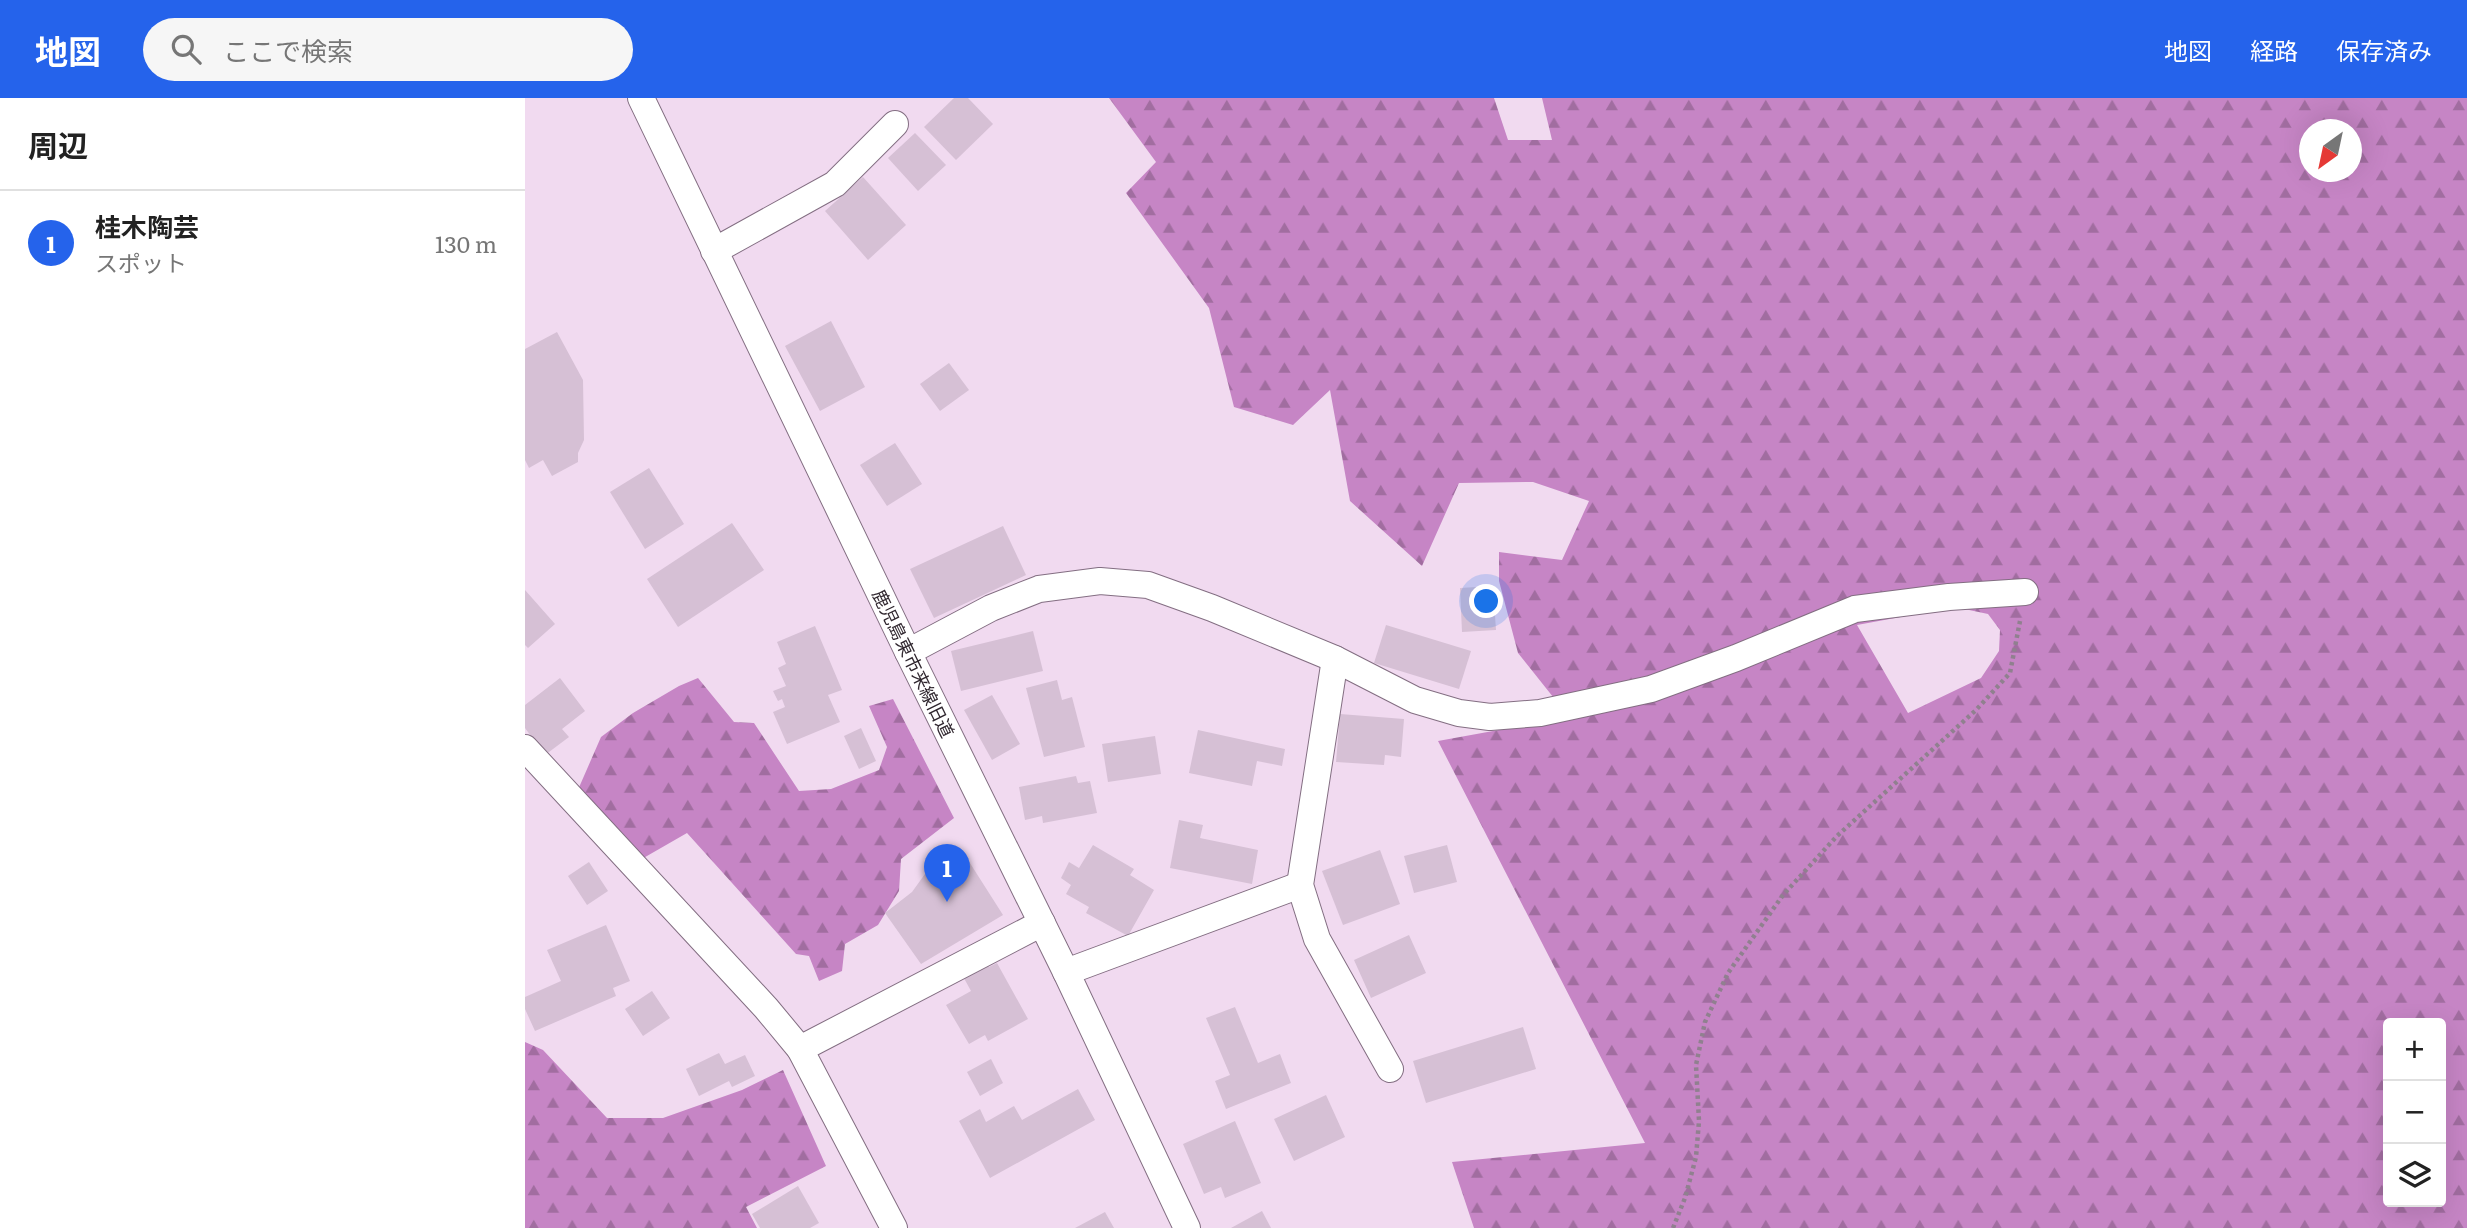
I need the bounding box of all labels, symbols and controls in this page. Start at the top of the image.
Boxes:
search box [143,18,633,81]
text: 地図 [35,25,101,74]
icon: search [167,30,205,68]
text: ここで検索 [223,30,353,69]
text: 地図 [2164,32,2212,67]
text: 経路 [2250,32,2298,67]
text: 保存済み [2336,32,2432,67]
north arrow [2299,119,2362,182]
text: 周辺 [28,122,88,166]
text: 桂木陶芸 [95,206,199,245]
text: 1 [46,226,56,260]
text: 130 m [435,226,497,260]
text: スポット [95,245,187,279]
street label: 鹿児島東市来線旧道 [866,584,962,742]
your location [1469,584,1503,618]
pin: 1 [924,844,970,902]
map controls [2383,1018,2446,1207]
button: + [2383,1018,2446,1081]
button: − [2383,1081,2446,1144]
button: layers [2383,1144,2446,1207]

